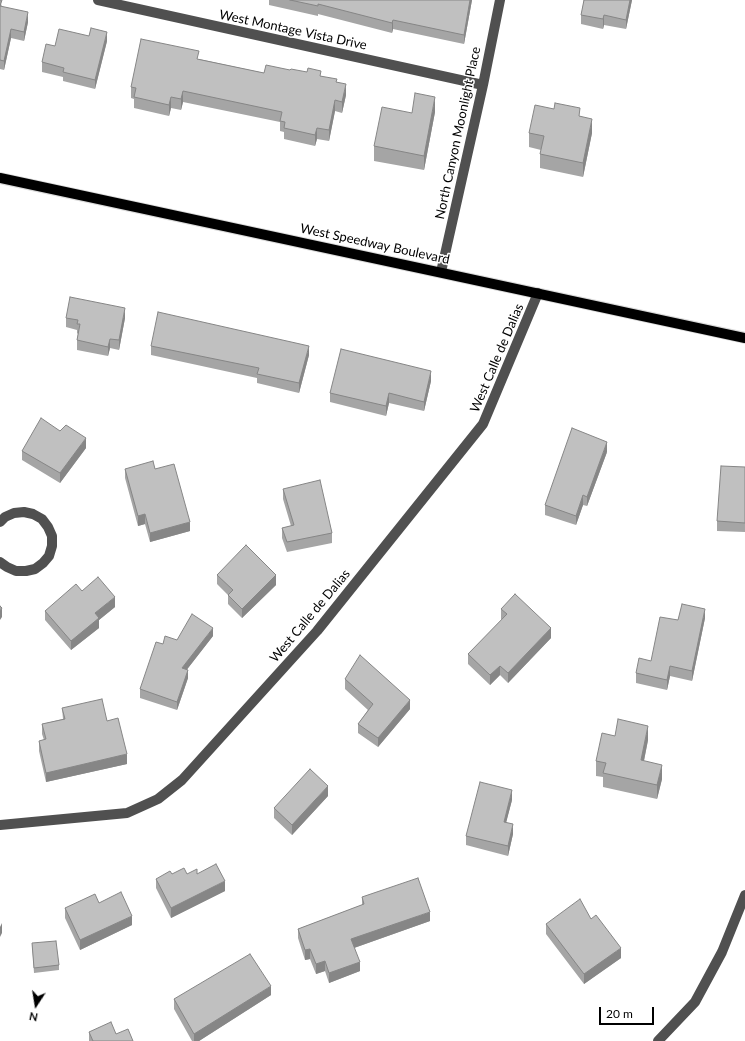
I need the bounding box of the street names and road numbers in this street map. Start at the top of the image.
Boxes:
street label: West Montage Vista Drive [218,7,368,53]
street label: North Canyon Moonlight Place [432,45,484,221]
street label: West Speedway Boulevard [299,221,451,267]
street label: West Calle de Dalias [467,301,527,415]
street label: West Calle de Dalias [267,566,353,666]

